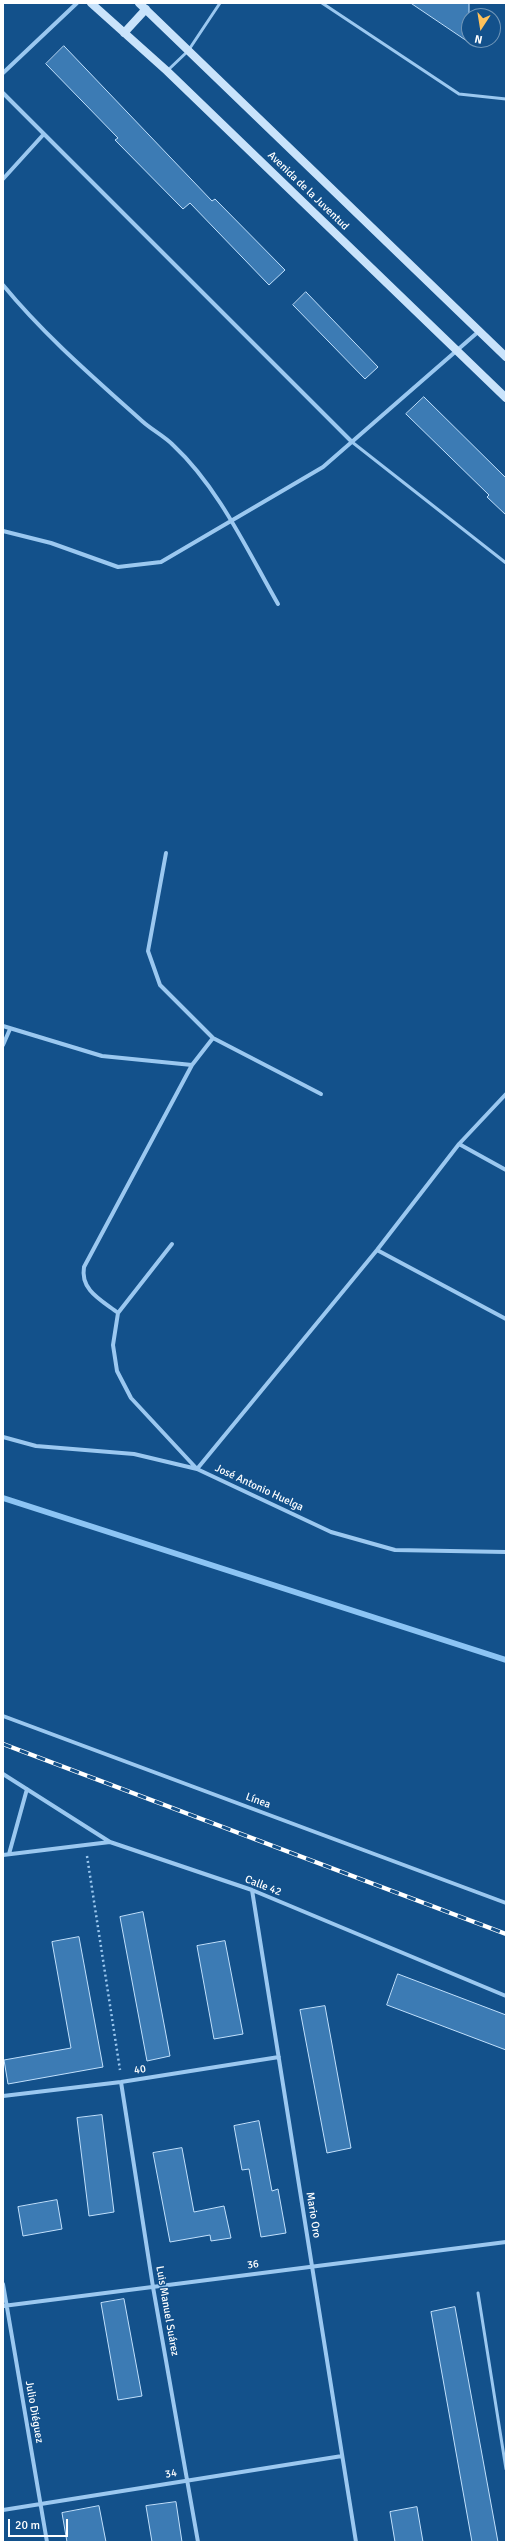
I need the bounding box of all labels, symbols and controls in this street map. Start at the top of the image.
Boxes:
north arrow [461,8,501,48]
text: N [474,32,484,46]
street label: Avenida de la Juventud [265,149,351,233]
street label: José Antonio Huelga [213,1462,305,1514]
street label: Línea [244,1790,272,1812]
street label: Calle 42 [243,1873,283,1899]
street label: 40 [133,2063,147,2077]
street label: Mario Oro [303,2191,323,2239]
street label: 36 [246,2258,260,2272]
street label: Luis Manuel Suárez [153,2265,181,2357]
street label: Julio Diéguez [22,2380,46,2444]
street label: 34 [164,2467,178,2481]
scale bar [10,2511,70,2537]
text: 20 m [15,2518,40,2533]

